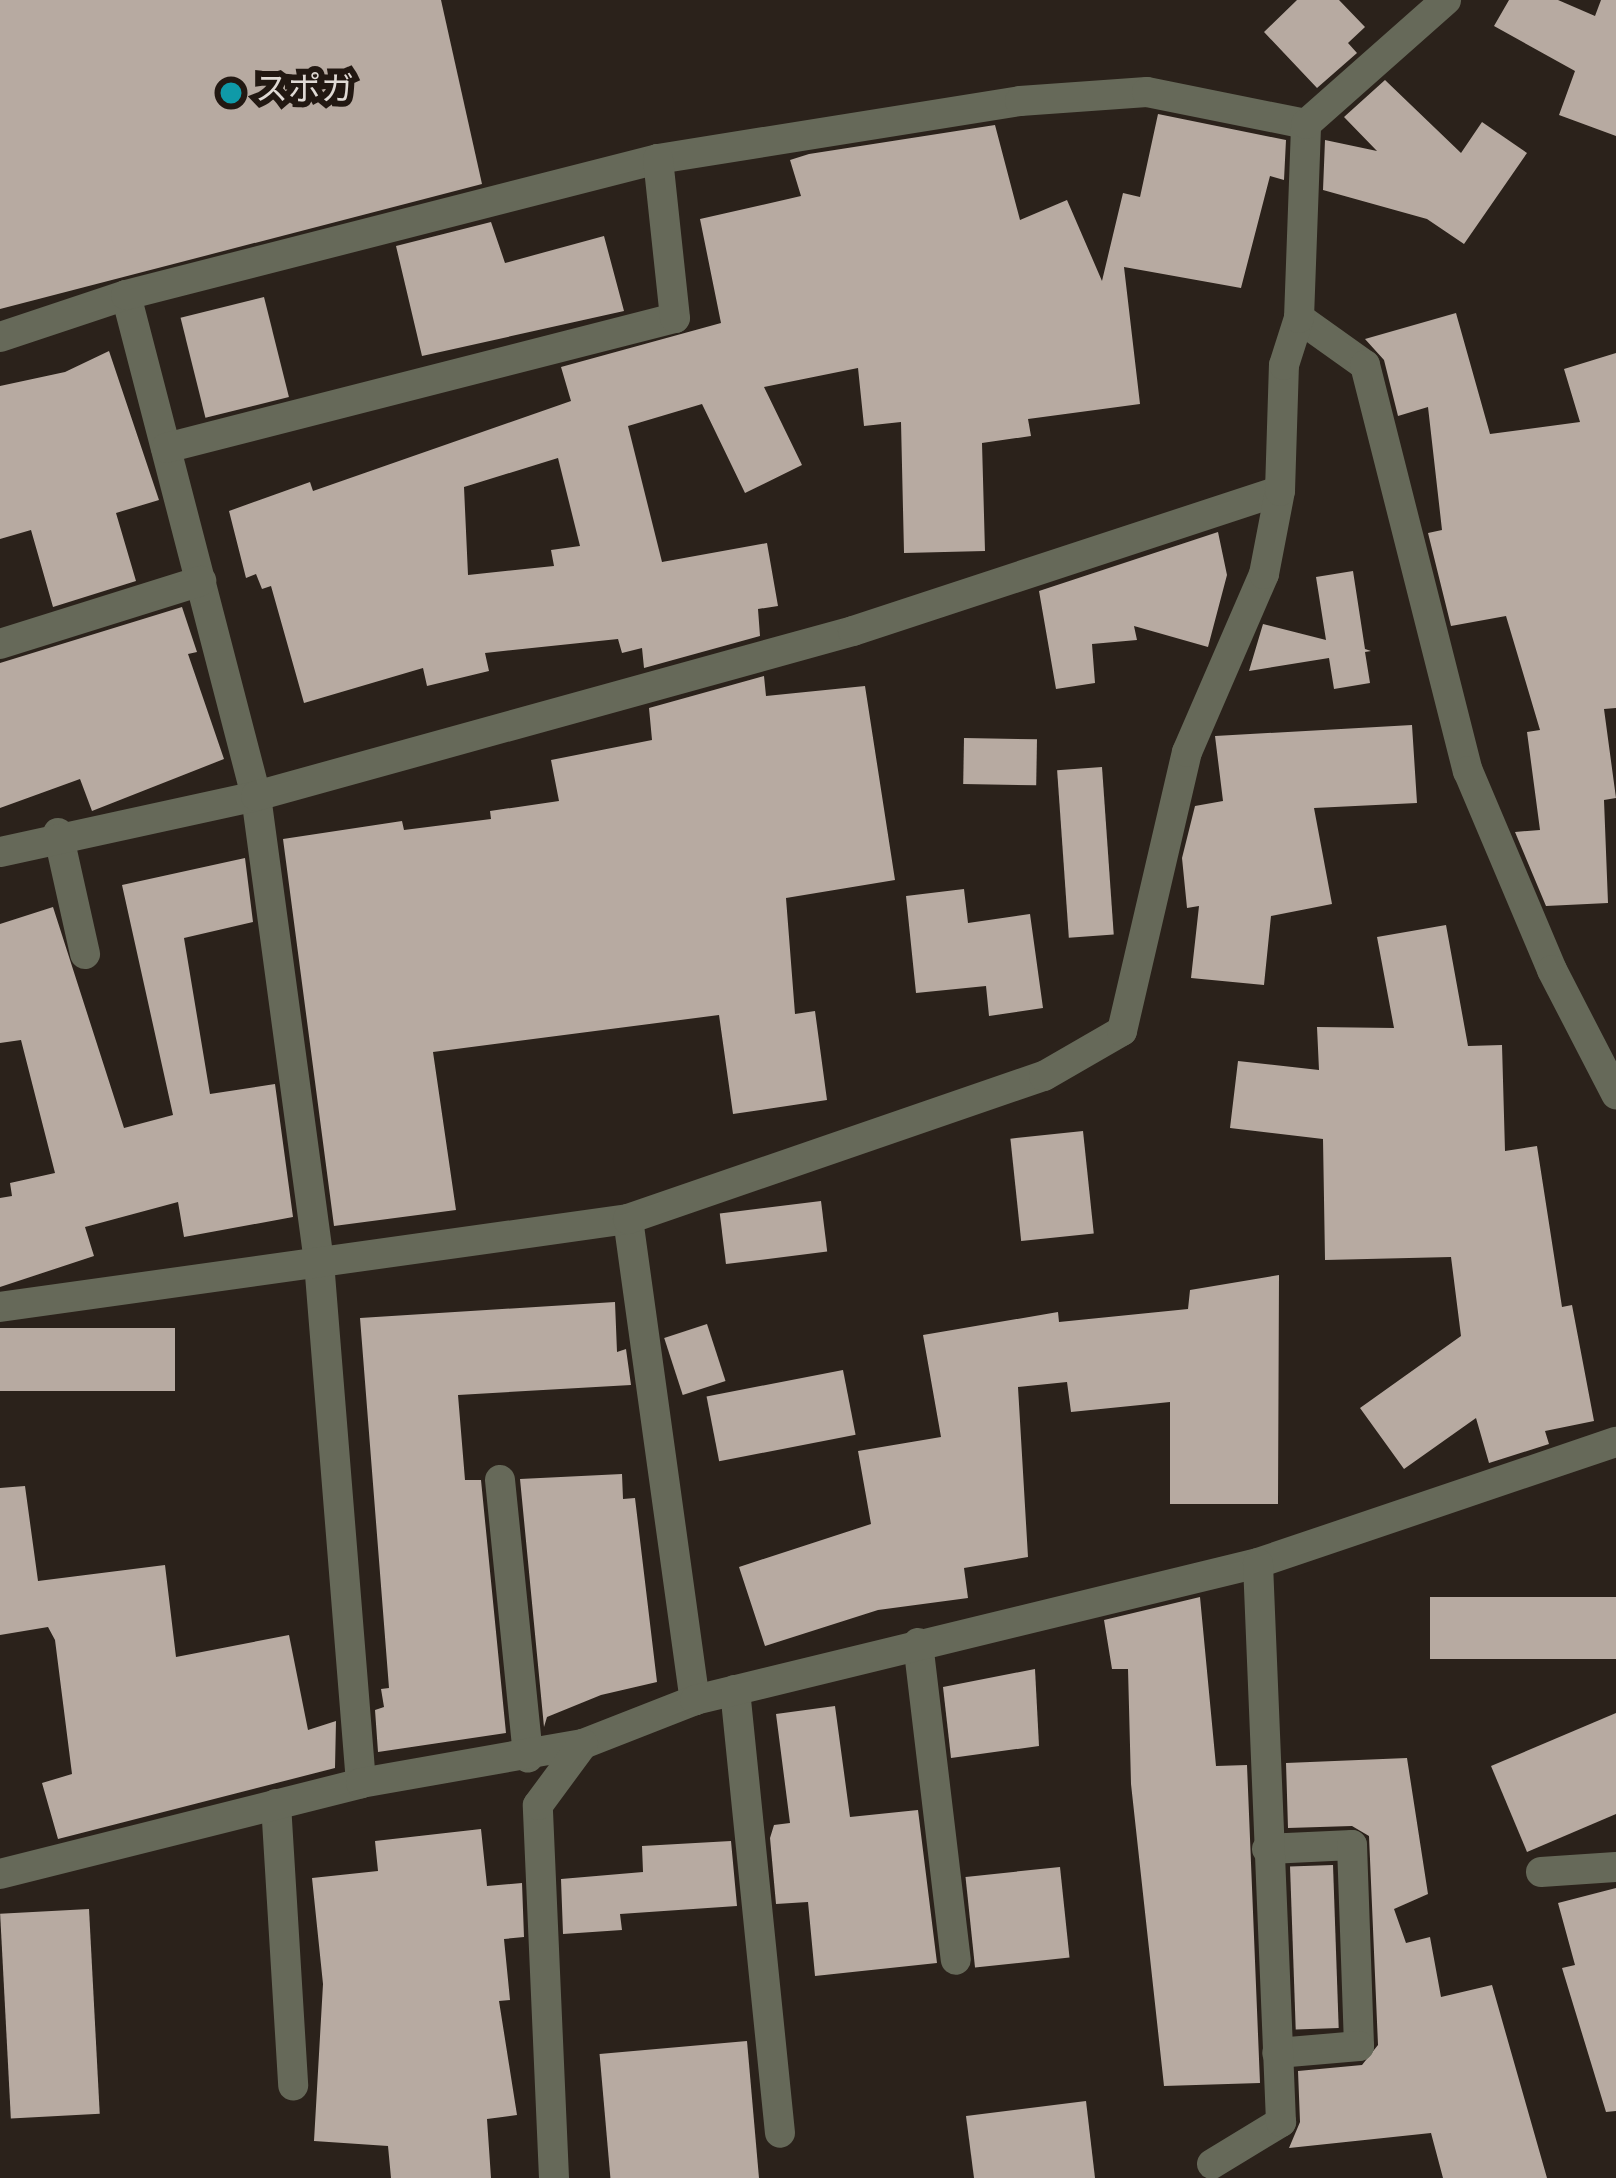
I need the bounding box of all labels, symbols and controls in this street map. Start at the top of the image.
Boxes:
place label: スポガ [255,73,354,113]
marker: スポガ [218,80,244,106]

